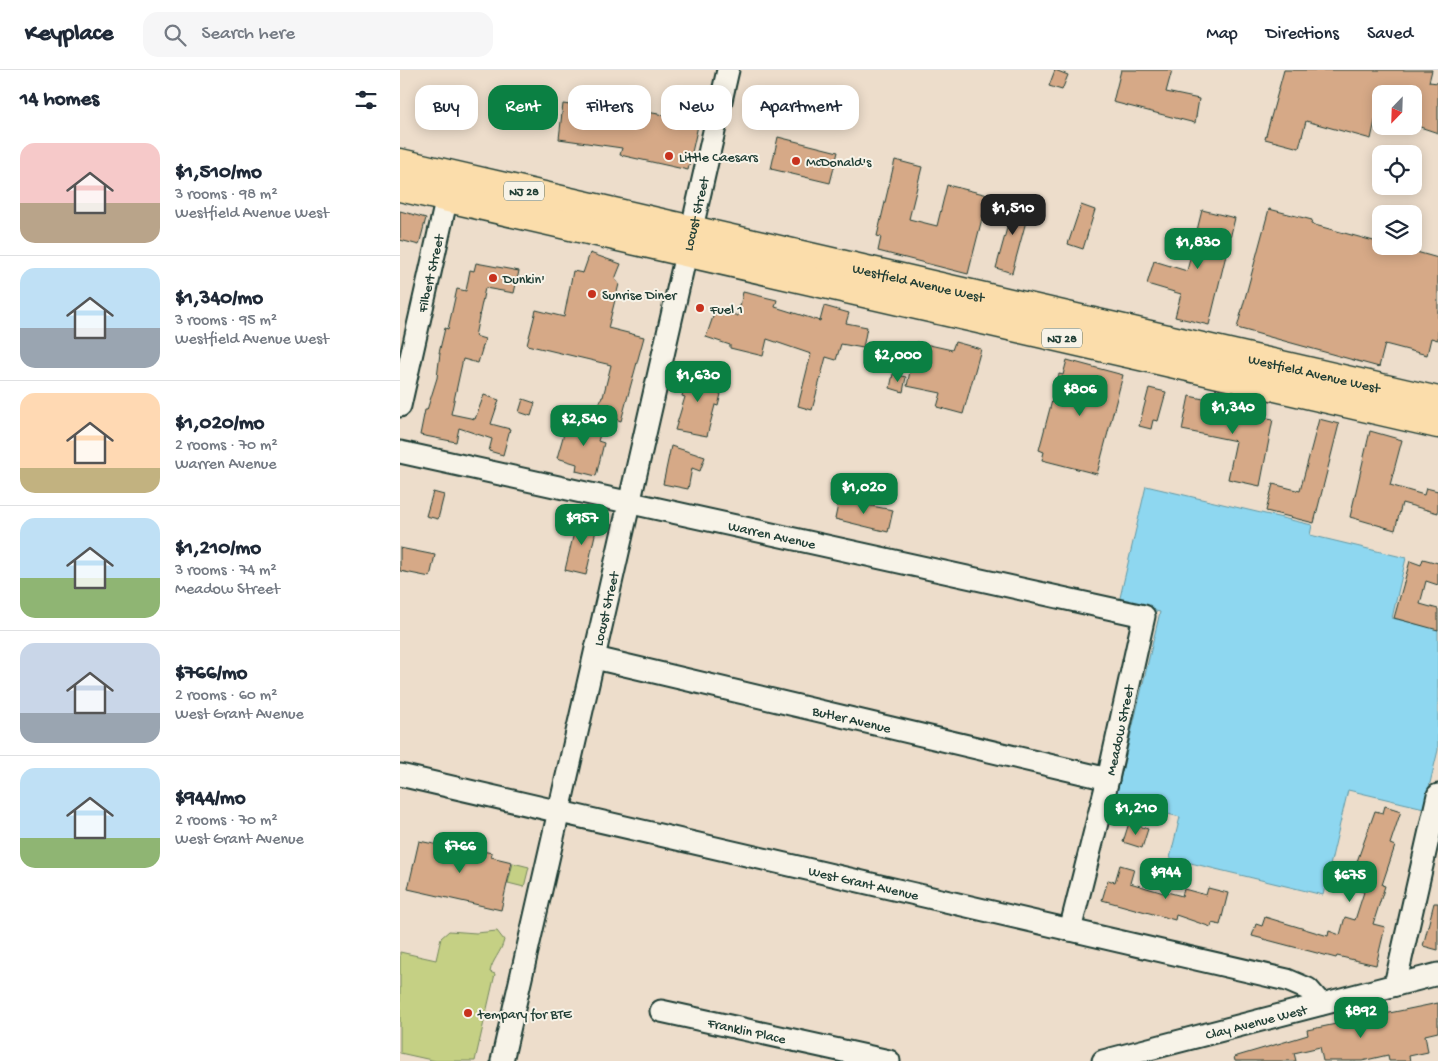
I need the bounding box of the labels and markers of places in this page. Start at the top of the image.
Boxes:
marker: Little Caesars [663,150,675,162]
place label: Little Caesars [679,150,759,167]
marker: McDonald's [790,155,802,167]
place label: McDonald's [806,155,872,172]
pin: $1,510 [972,194,1054,236]
pin: $1,830 [1157,228,1239,270]
marker: Dunkin' [487,272,499,284]
place label: Dunkin' [502,272,545,289]
marker: Sunrise Diner [586,288,598,300]
place label: Sunrise Diner [602,288,677,305]
marker: Fuel 1 [694,302,706,314]
place label: Fuel 1 [709,302,743,319]
pin: $2,000 [857,340,939,383]
pin: $1,630 [657,360,739,403]
pin: $806 [1050,374,1110,417]
pin: $1,340 [1192,392,1274,435]
pin: $2,540 [543,404,625,447]
pin: $1,020 [823,472,905,515]
pin: $957 [552,504,612,546]
pin: $1,210 [1095,794,1177,836]
pin: $766 [430,832,490,874]
pin: $944 [1136,858,1196,900]
pin: $675 [1320,860,1380,903]
pin: $892 [1331,996,1391,1039]
marker: tempary for BTE [462,1007,474,1019]
place label: tempary for BTE [477,1007,573,1024]

